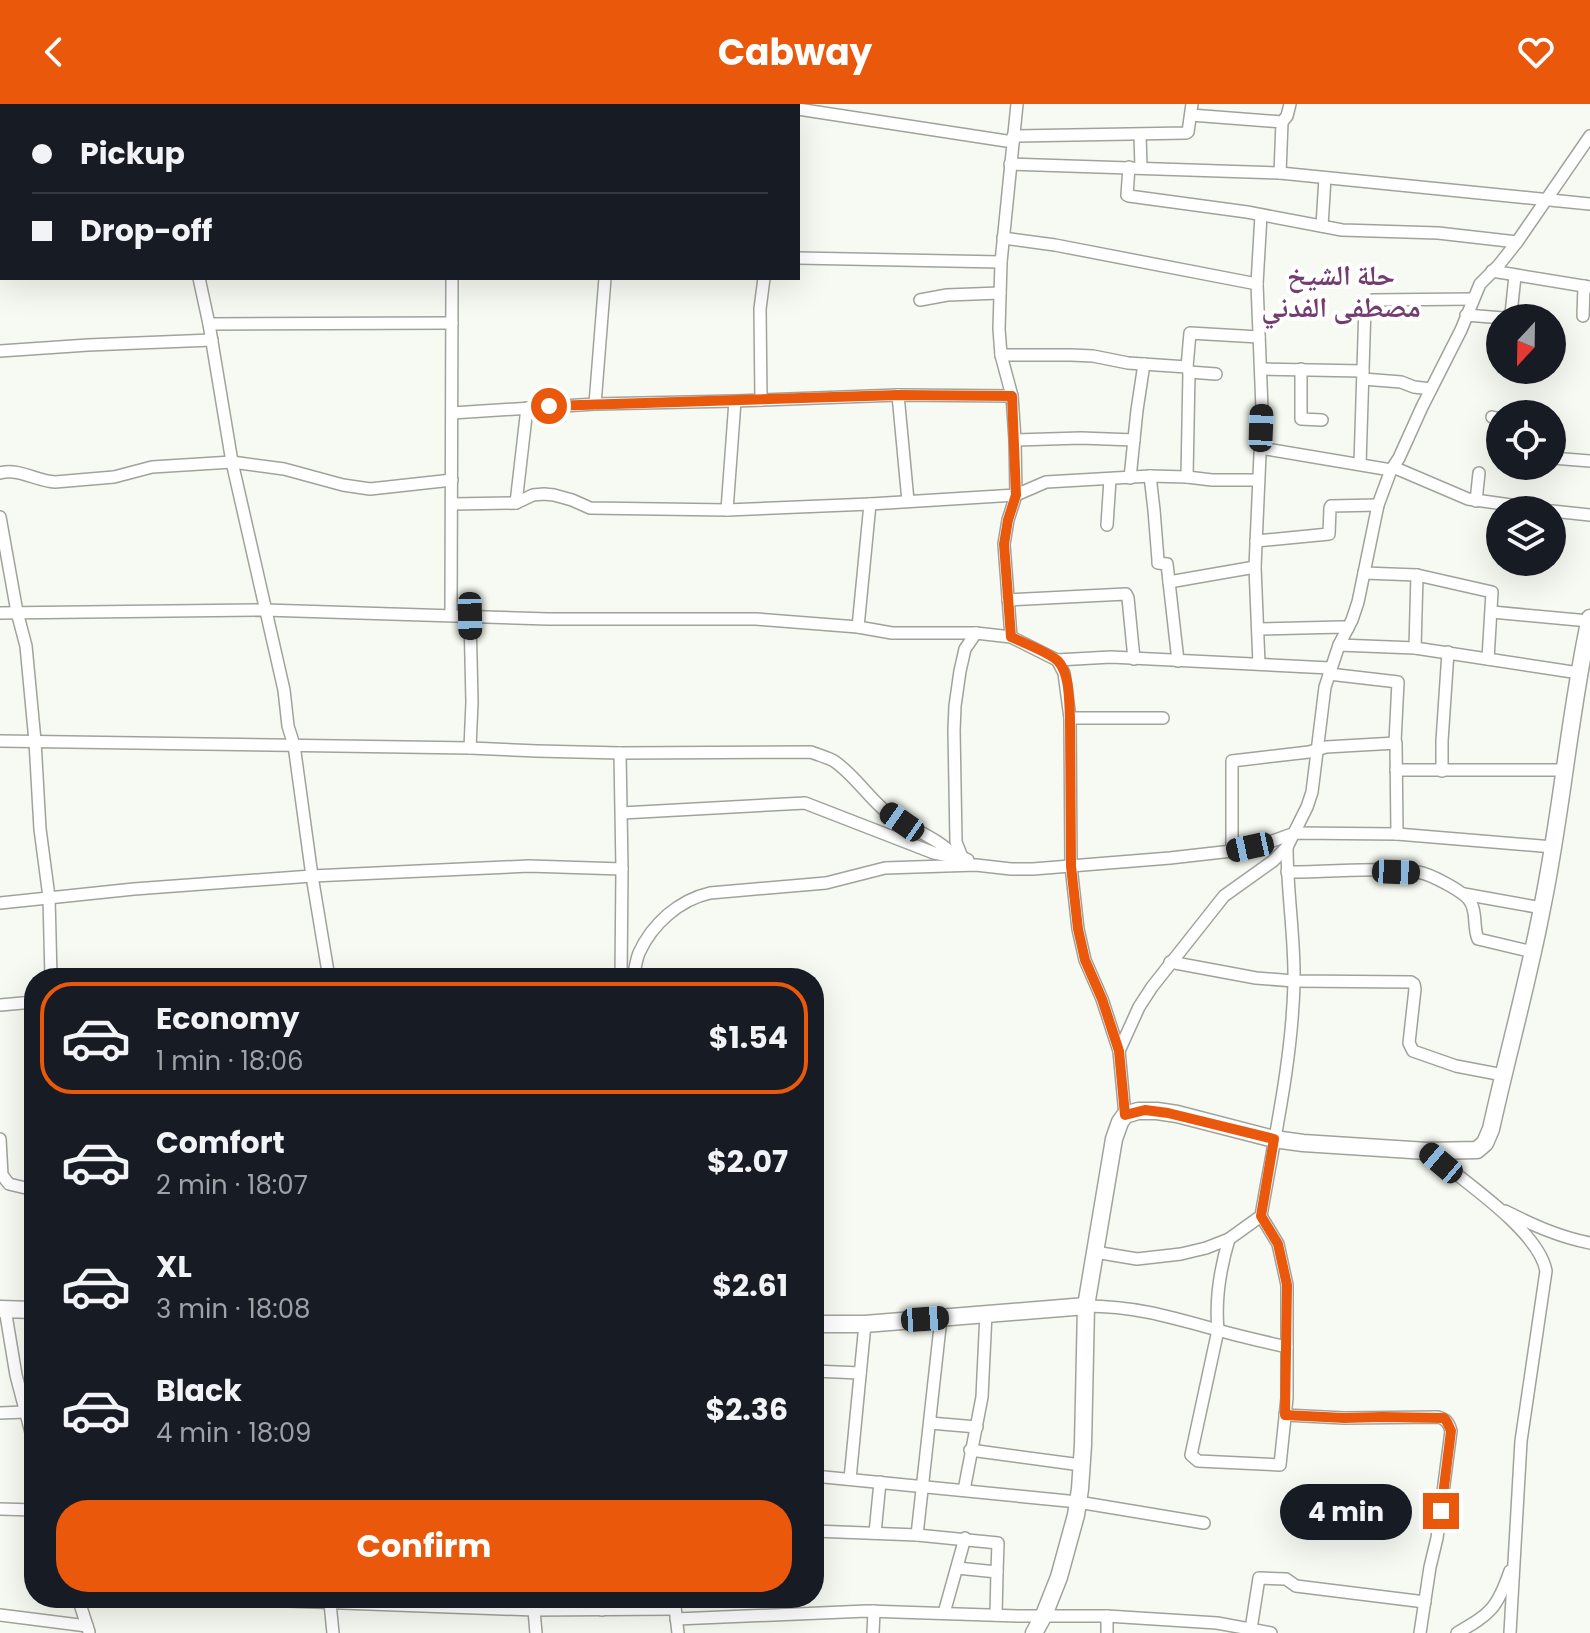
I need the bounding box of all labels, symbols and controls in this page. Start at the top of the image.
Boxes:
text: Cabway [718,27,872,78]
icon: back [32,30,76,74]
icon: heart [1514,30,1558,74]
text: Pickup [80,132,185,175]
text: Drop-off [80,209,212,252]
district label: حلة الشيخ مصطفى الفدني [1261,256,1421,330]
north arrow [1486,304,1566,384]
map controls [1486,304,1566,576]
route start [531,388,567,424]
button: locate [1486,400,1566,480]
car [1248,404,1274,452]
button: layers [1486,496,1566,576]
car [458,592,482,640]
car [875,798,929,846]
car [1224,830,1276,864]
car [1372,859,1420,885]
text: Economy [156,997,300,1040]
icon: car [60,1002,132,1074]
text: $1.54 [709,1016,788,1059]
text: 1 min · 18:06 [156,1043,304,1079]
text: Comfort [156,1121,285,1164]
icon: car [60,1126,132,1198]
car [1415,1138,1467,1188]
text: $2.07 [707,1140,788,1183]
text: 2 min · 18:07 [156,1167,308,1203]
text: XL [156,1245,192,1288]
icon: car [60,1250,132,1322]
text: $2.61 [712,1264,788,1307]
text: 3 min · 18:08 [156,1291,310,1327]
car [900,1305,950,1333]
text: Black [156,1369,242,1412]
icon: car [60,1374,132,1446]
text: $2.36 [705,1388,788,1431]
text: 4 min · 18:09 [156,1415,311,1451]
callout: 4 min [1281,1483,1413,1539]
route end [1423,1493,1459,1529]
text: 4 min [1308,1494,1384,1530]
button: Confirm [56,1500,792,1592]

